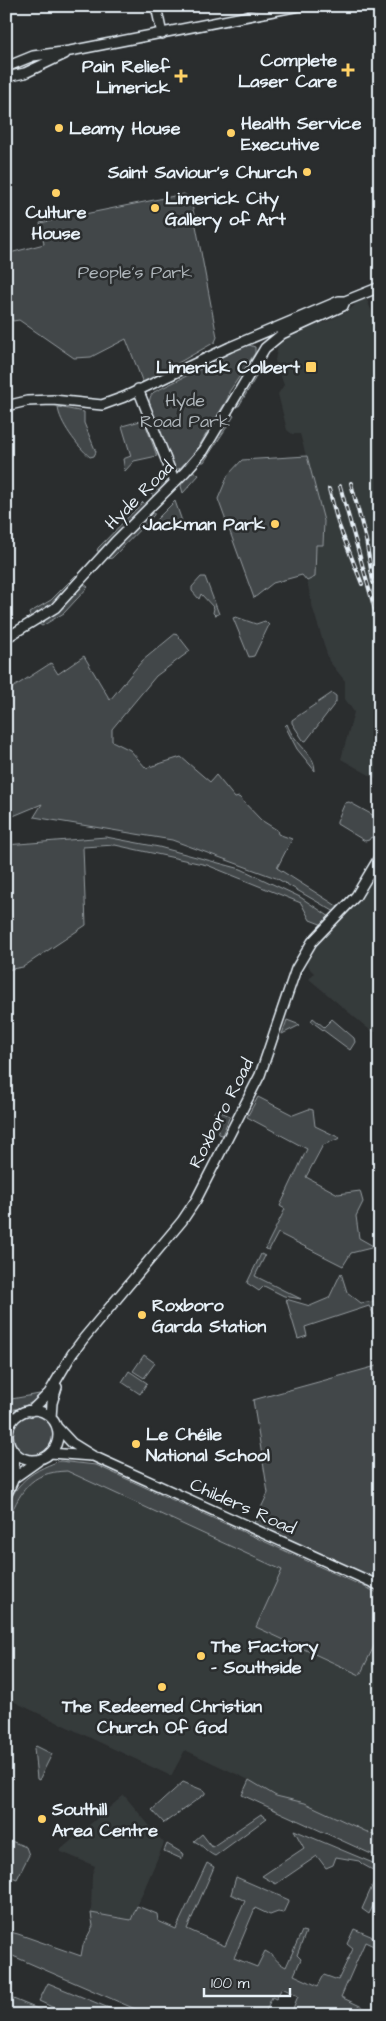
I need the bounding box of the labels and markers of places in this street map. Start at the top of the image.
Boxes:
place label: Complete Laser Care [238,48,337,94]
place label: Pain Relief Limerick [82,54,171,100]
marker: Complete Laser Care [341,63,355,77]
marker: Pain Relief Limerick [174,69,188,83]
place label: Health Service Executive [241,111,362,157]
place label: Leamy House [69,116,181,142]
marker: Leamy House [53,122,65,134]
marker: Health Service Executive [225,127,237,139]
place label: Saint Saviour's Church [107,160,298,185]
marker: Saint Saviour's Church [301,166,313,178]
place label: Limerick City Gallery of Art [165,186,287,233]
marker: Culture House [50,187,62,199]
place label: Culture House [26,200,87,246]
marker: Limerick City Gallery of Art [149,202,161,214]
place label: Limerick Colbert [156,355,301,380]
marker: Limerick Colbert [304,360,318,374]
place label: Jackman Park [142,512,266,537]
marker: Jackman Park [269,518,281,530]
place label: Roxboro Garda Station [152,1293,266,1339]
marker: Roxboro Garda Station [136,1309,148,1321]
place label: Le Chéile National School [146,1422,270,1468]
marker: Le Chéile National School [130,1438,142,1450]
place label: The Factory - Southside [210,1634,318,1680]
marker: The Factory - Southside [195,1650,207,1662]
marker: The Redeemed Christian Church Of God [156,1681,168,1693]
place label: The Redeemed Christian Church Of God [61,1694,262,1740]
place label: Southill Area Centre [51,1797,158,1843]
marker: Southill Area Centre [36,1813,48,1825]

